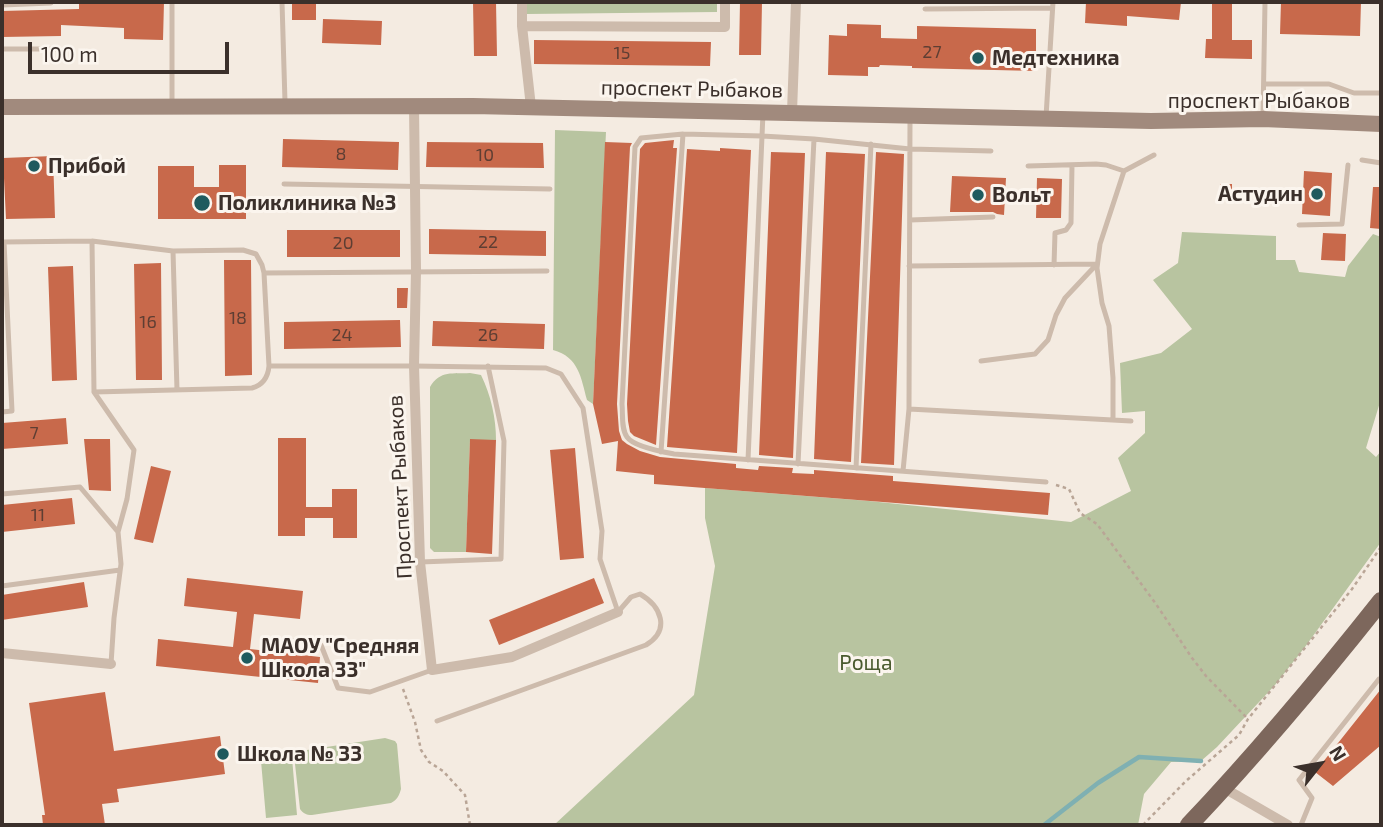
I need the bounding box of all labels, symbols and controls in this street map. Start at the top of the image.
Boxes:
scale bar [32,28,233,72]
text: 100 m [41,41,98,66]
house number: 27 [922,41,942,63]
house number: 15 [614,42,630,64]
place label: Медтехника [992,45,1120,71]
marker: Медтехника [970,50,986,66]
street label: проспект Рыбаков [601,75,783,103]
street label: проспект Рыбаков [1168,88,1350,114]
house number: 8 [336,143,346,165]
house number: 10 [476,144,494,166]
place label: Прибой [48,153,126,179]
marker: Прибой [26,158,42,174]
place label: Астудин [1218,181,1303,207]
place label: Вольт [992,182,1051,208]
marker: Астудин [1309,186,1325,202]
marker: Вольт [970,187,986,203]
place label: Поликлиника №3 [218,190,396,216]
marker: Поликлиника №3 [192,193,212,213]
house number: 22 [478,231,498,253]
house number: 20 [333,232,353,254]
house number: 18 [229,307,247,329]
house number: 16 [139,311,157,333]
house number: 24 [331,324,353,346]
house number: 26 [478,324,498,346]
street label: Проспект Рыбаков [383,394,417,580]
house number: 7 [29,422,39,444]
house number: 11 [31,504,45,526]
place label: МАОУ "Средняя Школа 33" [261,633,419,683]
marker: МАОУ "Средняя Школа 33" [239,650,255,666]
park label: Роща [839,650,893,676]
north arrow [1285,729,1355,799]
place label: Школа № 33 [237,741,362,767]
text: N [1325,741,1352,765]
marker: Школа № 33 [215,746,231,762]

